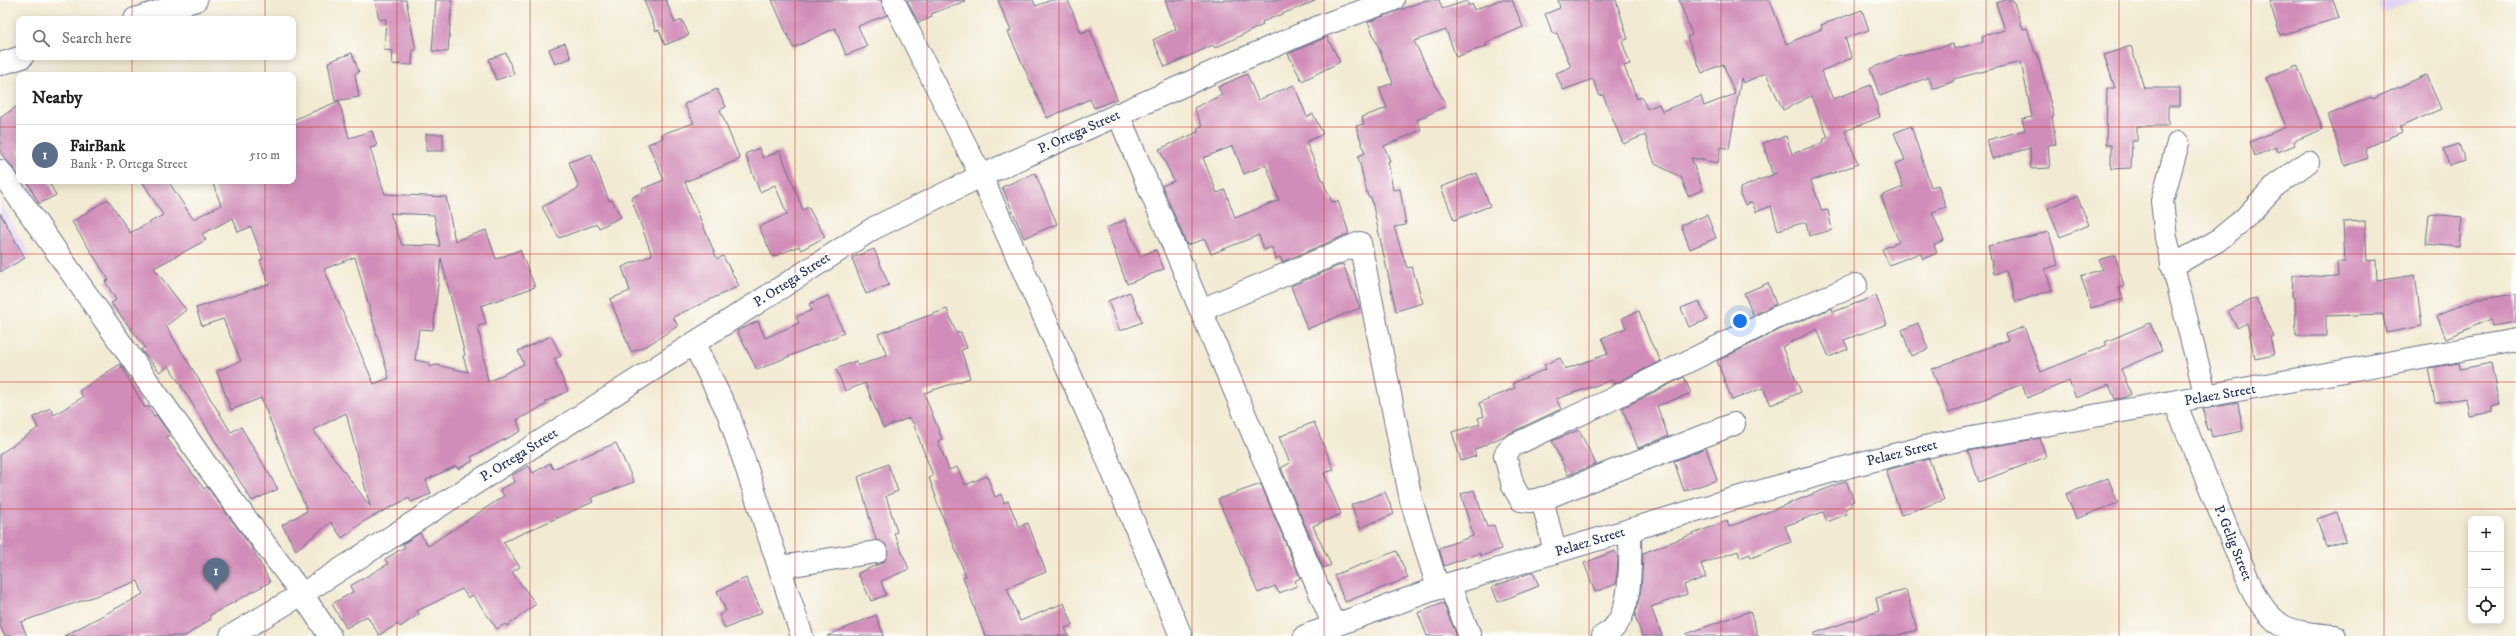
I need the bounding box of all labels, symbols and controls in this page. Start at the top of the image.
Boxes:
search box [16,16,296,60]
icon: search [30,27,52,49]
text: Search here [62,29,131,48]
text: Nearby [32,87,82,109]
street label: P. Ortega Street [1035,106,1123,158]
text: FairBank [70,137,126,156]
text: 1 [43,147,47,163]
text: 510 m [249,147,280,163]
text: Bank · P. Ortega Street [70,156,187,172]
street label: P. Ortega Street [750,248,834,312]
your location [1730,311,1750,331]
street label: Pelaez Street [2183,380,2257,410]
street label: P. Ortega Street [477,424,562,486]
street label: Pelaez Street [1865,435,1940,470]
street label: P. Gelig Street [2210,503,2257,584]
map controls [2468,516,2504,624]
button: + [2468,516,2504,552]
street label: Pelaez Street [1553,523,1627,561]
button: − [2468,552,2504,588]
pin: 1 [203,558,229,591]
button: locate [2468,588,2504,624]

